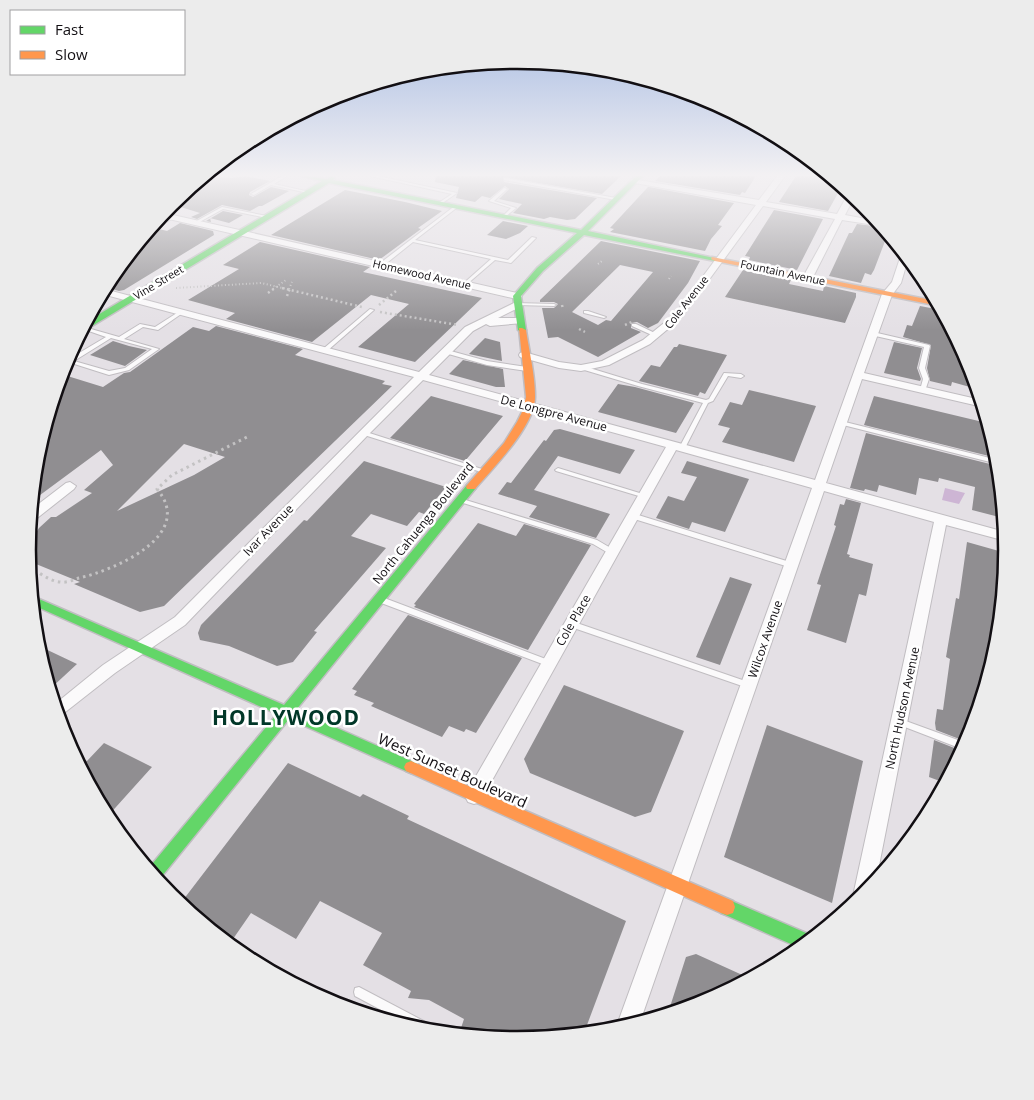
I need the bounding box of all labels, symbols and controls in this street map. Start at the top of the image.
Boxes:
legend [10,10,185,75]
text: Fast [55,19,84,39]
text: Slow [55,44,88,64]
street label: Homewood Avenue [371,255,473,293]
street label: Fountain Avenue [739,256,827,288]
street label: Vine Street [130,261,186,303]
street label: Cole Avenue [660,272,712,332]
street label: De Longpre Avenue [499,391,609,435]
street label: North Cahuenga Boulevard [368,458,478,588]
street label: Ivar Avenue [239,500,297,560]
street label: Cole Place [551,591,595,649]
street label: Wilcox Avenue [744,598,786,680]
street label: North Hudson Avenue [881,645,923,771]
district label: HOLLYWOOD [212,703,360,731]
street label: West Sunset Boulevard [375,728,531,812]

